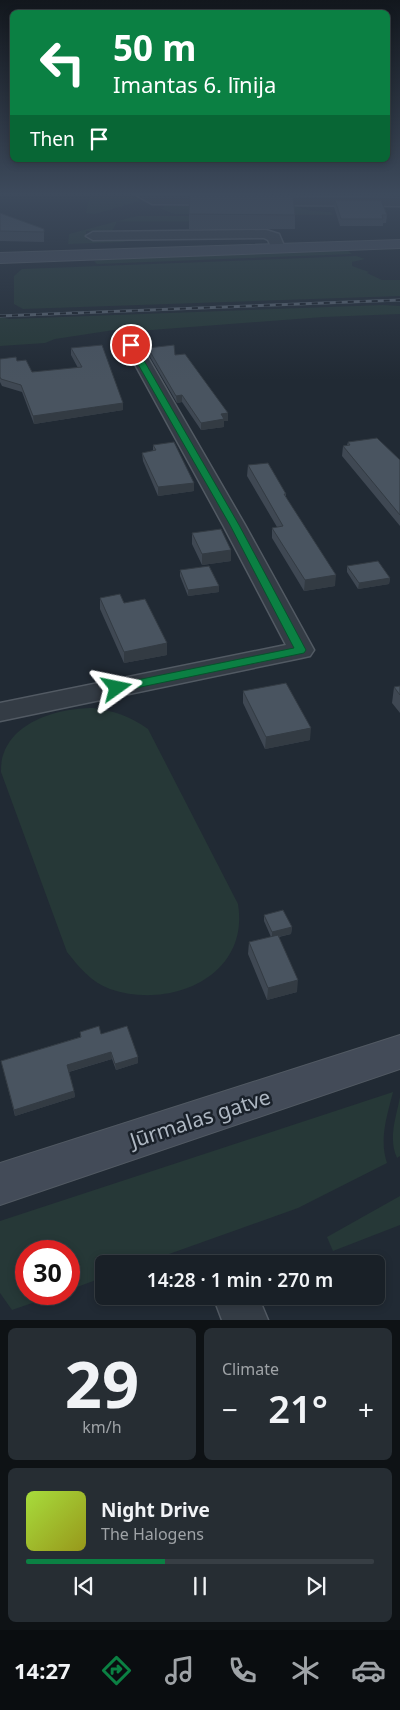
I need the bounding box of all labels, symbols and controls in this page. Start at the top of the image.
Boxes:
text: 50 m [113,24,196,71]
icon: left [30,30,95,95]
text: Imantas 6. līnija [113,69,276,99]
icon: arrive [85,125,113,153]
text: Then [30,126,75,152]
pin [110,324,152,366]
icon: arrive [117,331,145,359]
position arrow [90,661,142,713]
street label: Jūrmalas gatve [124,1082,274,1155]
speed limit sign: 30 [15,1240,80,1305]
text: 14:28 · 1 min · 270 m [147,1267,333,1293]
text: 29 [65,1339,139,1427]
text: Climate [222,1358,279,1380]
text: 21° [268,1382,328,1434]
text: − [222,1390,238,1428]
text: + [358,1390,374,1428]
text: km/h [82,1416,122,1438]
text: Night Drive [101,1497,210,1523]
text: The Halogens [101,1523,204,1545]
icon: previous [70,1572,98,1600]
icon: pause [186,1572,214,1600]
icon: next [302,1572,330,1600]
icon: directions [99,1653,134,1688]
icon: music [162,1653,197,1688]
icon: phone [225,1653,260,1688]
icon: climate [288,1653,323,1688]
icon: car [351,1653,386,1688]
text: 14:27 [14,1655,71,1685]

